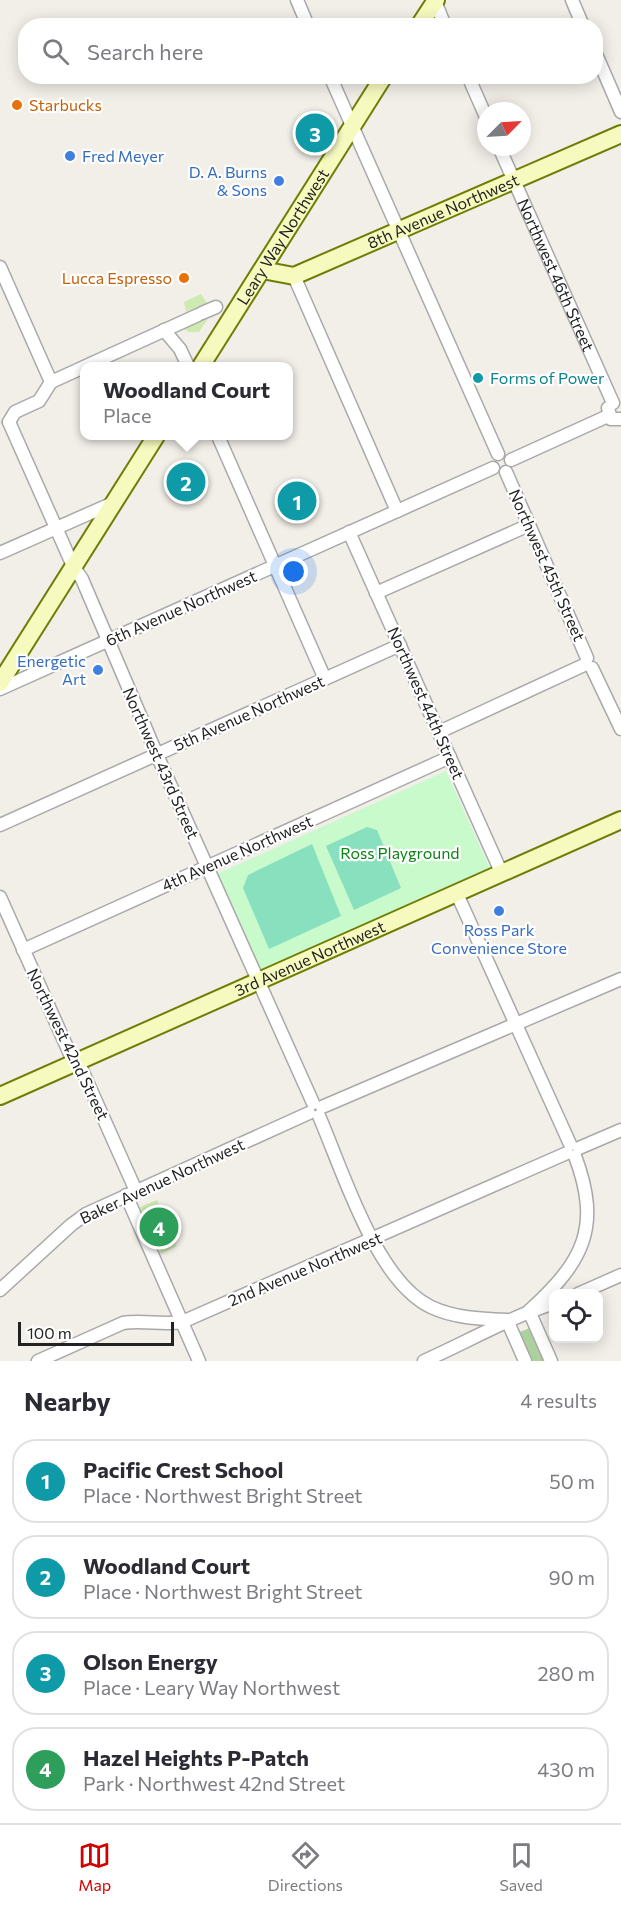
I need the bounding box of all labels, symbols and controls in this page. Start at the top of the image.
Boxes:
search box [18,18,603,84]
icon: search [39,35,72,68]
text: Search here [87,38,203,65]
place label: Starbucks [29,95,102,114]
marker: Starbucks [10,98,24,112]
north arrow [477,102,531,156]
pin: 3 [296,110,334,156]
place label: Fred Meyer [82,146,165,165]
marker: Fred Meyer [63,149,77,163]
place label: D. A. Burns & Sons [189,162,267,199]
street label: Leary Way Northwest [232,164,332,308]
street label: 8th Avenue Northwest [364,169,522,252]
marker: D. A. Burns & Sons [272,174,286,188]
street label: Northwest 46th Street [514,196,599,354]
place label: Lucca Espresso [62,268,172,287]
marker: Lucca Espresso [177,271,191,285]
popup [80,362,293,440]
place label: Forms of Power [490,368,605,387]
marker: Forms of Power [471,371,485,385]
text: Woodland Court [103,376,270,403]
text: Place [103,403,151,427]
pin: 2 [166,460,206,504]
pin: 1 [278,478,316,524]
street label: Northwest 45th Street [505,486,590,644]
your location [279,557,308,586]
street label: 6th Avenue Northwest [102,565,260,649]
street label: Northwest 44th Street [384,624,469,782]
place label: Energetic Art [17,651,86,688]
marker: Energetic Art [91,663,105,677]
street label: 5th Avenue Northwest [171,671,327,754]
street label: Northwest 43rd Street [119,684,204,842]
street label: 4th Avenue Northwest [158,811,316,894]
park label: Ross Playground [340,843,460,862]
marker: Ross Park Convenience Store [492,904,506,918]
street label: 3rd Avenue Northwest [231,916,388,1000]
place label: Ross Park Convenience Store [431,920,567,957]
street label: Northwest 42nd Street [23,965,114,1123]
street label: Baker Avenue Northwest [76,1134,248,1227]
pin: 4 [140,1204,178,1250]
street label: 2nd Avenue Northwest [225,1227,385,1310]
map controls [549,1289,603,1343]
button: locate [549,1289,603,1343]
scale bar [18,1319,174,1346]
text: 100 m [27,1323,72,1342]
text: Nearby [24,1385,111,1416]
text: 4 results [520,1388,597,1412]
text: Pacific Crest School [83,1456,284,1483]
text: 1 [41,1469,50,1493]
text: 50 m [549,1469,595,1493]
text: Place · Northwest Bright Street [83,1483,363,1507]
text: Woodland Court [83,1552,250,1579]
text: 2 [40,1565,51,1589]
text: 90 m [549,1565,595,1589]
text: Place · Northwest Bright Street [83,1579,363,1603]
text: Olson Energy [83,1648,218,1675]
text: 3 [40,1661,51,1685]
text: 280 m [537,1661,595,1685]
text: Place · Leary Way Northwest [83,1675,340,1699]
text: Hazel Heights P-Patch [83,1744,309,1771]
text: 4 [39,1757,52,1781]
text: 430 m [537,1757,595,1781]
text: Park · Northwest 42nd Street [83,1771,345,1795]
tab: Map [78,1839,111,1894]
tab: Directions [268,1839,343,1894]
tab: Saved [499,1839,543,1894]

